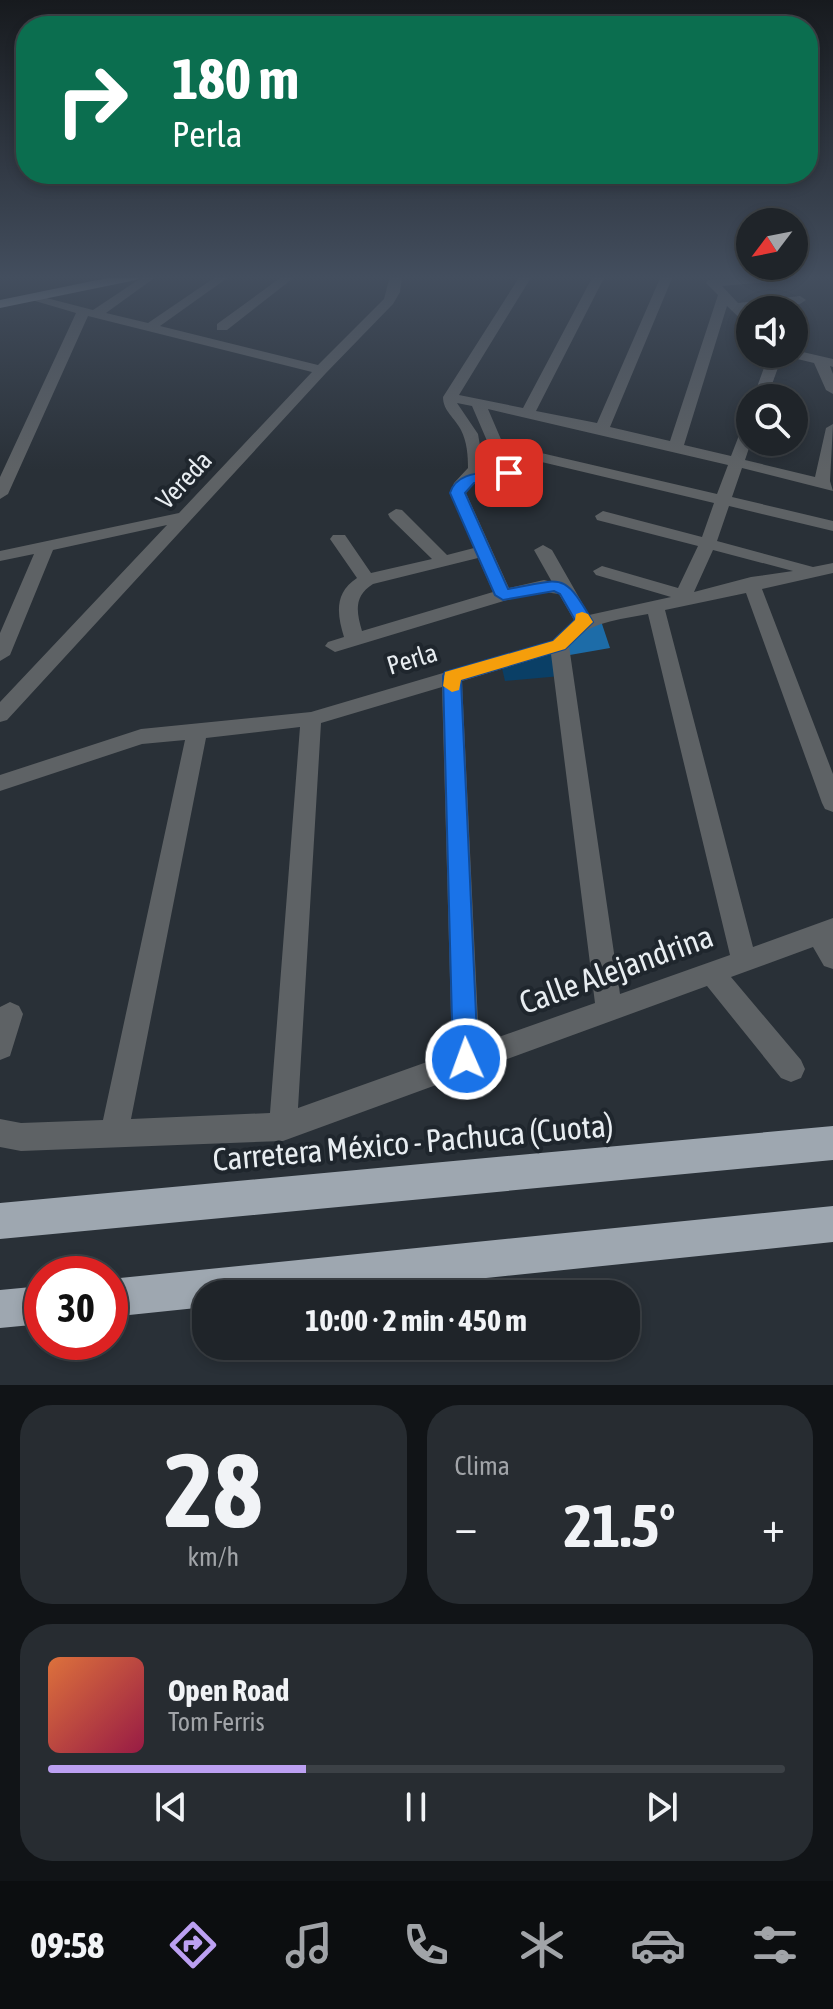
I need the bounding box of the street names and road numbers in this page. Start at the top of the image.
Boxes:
street label: Vereda [150,445,218,515]
street label: Perla [383,637,441,681]
street label: Calle Alejandrina [514,917,718,1021]
street label: Carretera México - Pachuca (Cuota) [211,1106,615,1178]

